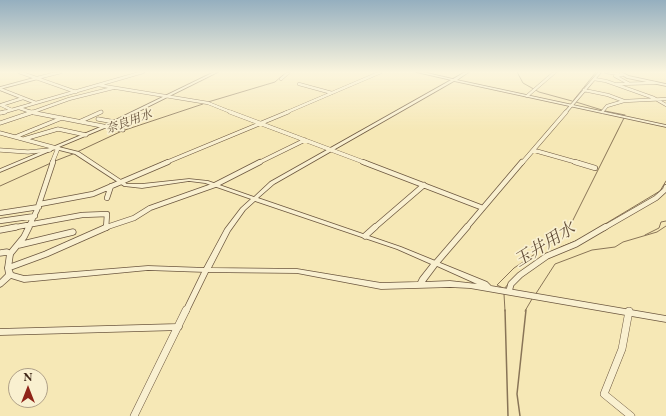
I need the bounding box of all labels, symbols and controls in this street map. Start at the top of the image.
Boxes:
water label: 奈良用水 [104,107,154,137]
water label: 玉井用水 [511,218,579,272]
north arrow [8,368,48,408]
text: N [24,370,32,384]

